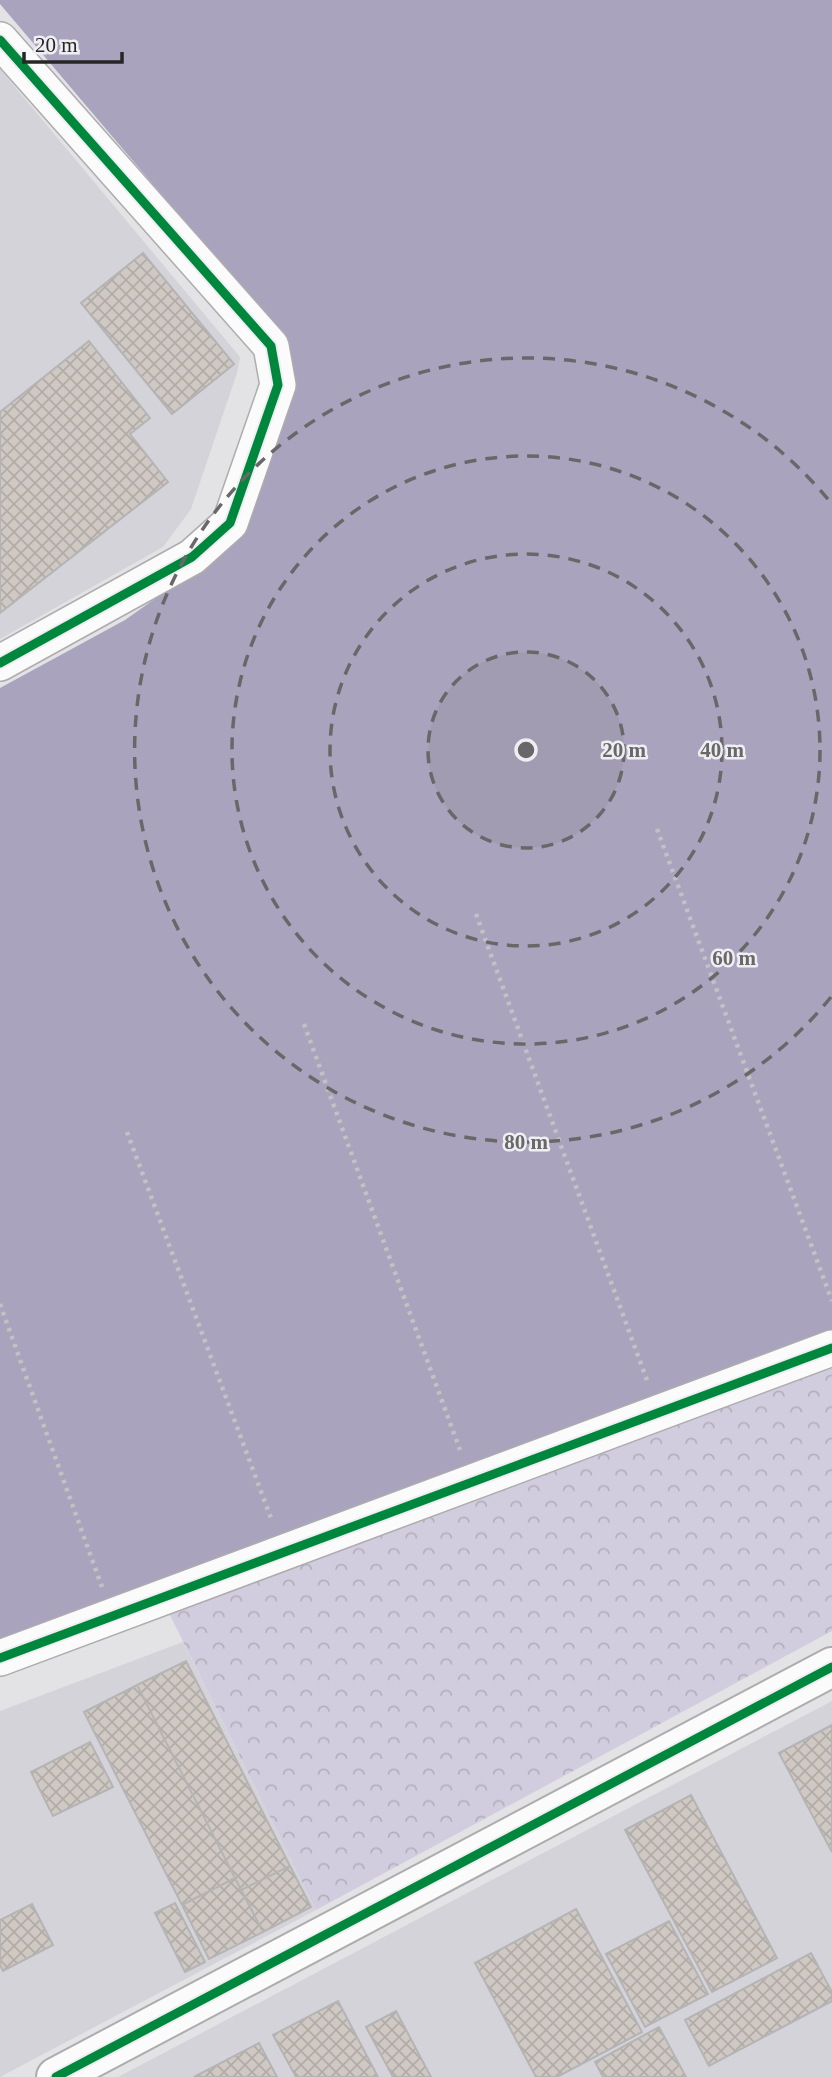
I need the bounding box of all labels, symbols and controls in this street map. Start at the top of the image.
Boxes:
scale bar [24,21,122,65]
text: 20 m [35,33,78,57]
centre of rings [514,738,538,762]
text: 20 m [602,738,646,762]
text: 40 m [700,738,744,762]
text: 60 m [712,946,756,970]
text: 80 m [504,1130,548,1154]

